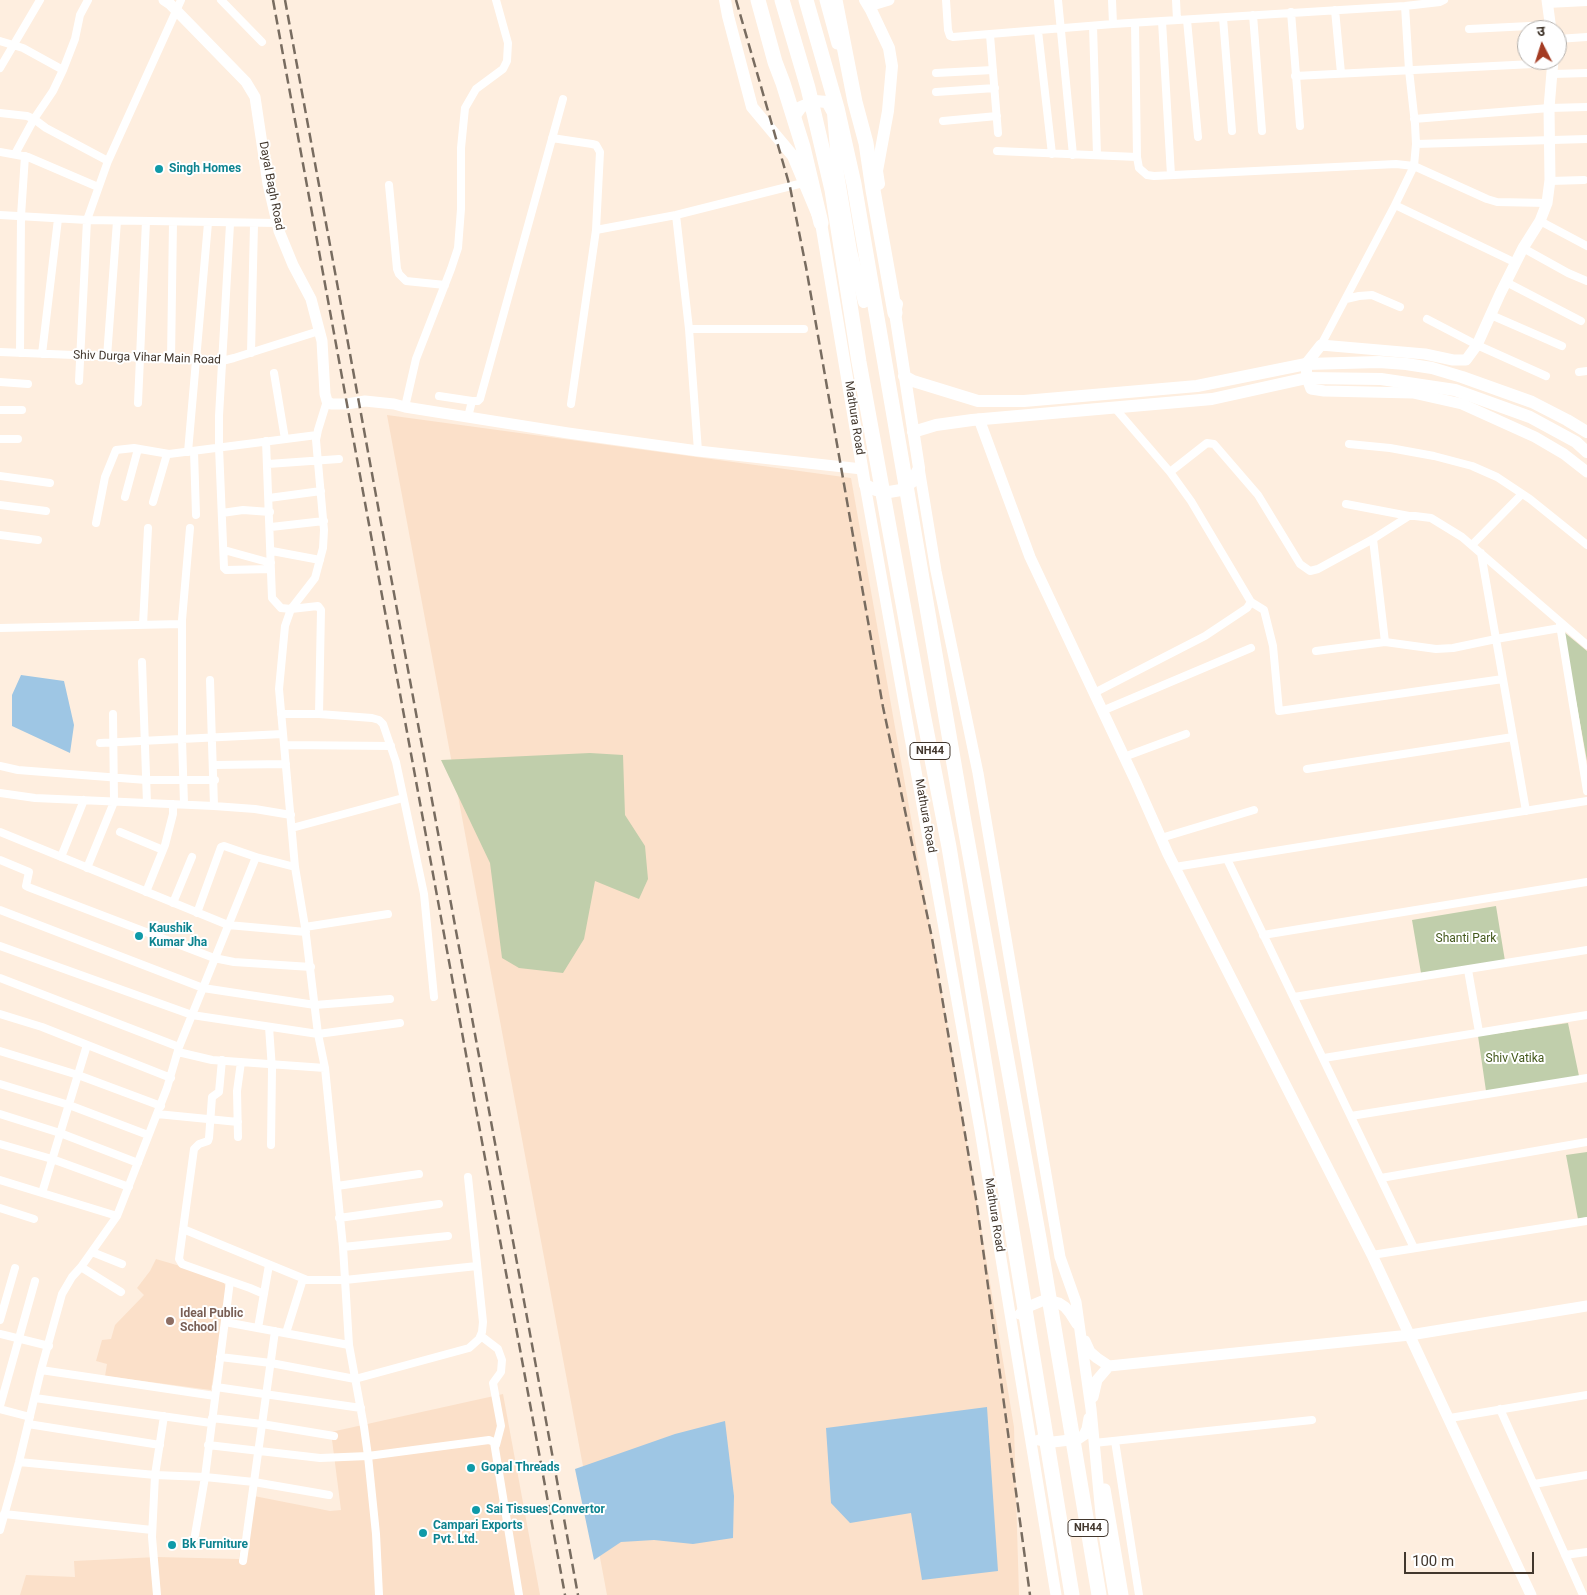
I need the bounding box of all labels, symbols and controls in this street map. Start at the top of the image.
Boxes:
north arrow [1517,20,1567,70]
text: उ [1536,23,1546,39]
street label: Dayal Bagh Road [255,140,287,232]
place label: Singh Homes [169,162,241,176]
marker: Singh Homes [153,163,165,175]
street label: Shiv Durga Vihar Main Road [73,348,221,368]
street label: Mathura Road [841,380,867,456]
road number: NH44 [910,742,950,759]
street label: Mathura Road [911,778,939,854]
place label: Kaushik Kumar Jha [149,922,207,950]
marker: Kaushik Kumar Jha [133,930,145,942]
park label: Shanti Park [1436,932,1496,946]
park label: Shiv Vatika [1486,1052,1544,1066]
street label: Mathura Road [981,1177,1007,1253]
place label: Ideal Public School [180,1307,243,1335]
marker: Ideal Public School [164,1315,176,1327]
place label: Gopal Threads [481,1461,560,1475]
marker: Gopal Threads [465,1462,477,1474]
place label: Sai Tissues Convertor [486,1503,605,1517]
marker: Sai Tissues Convertor [470,1504,482,1516]
place label: Campari Exports Pvt. Ltd. [433,1519,523,1547]
road number: NH44 [1068,1520,1108,1536]
marker: Campari Exports Pvt. Ltd. [417,1527,429,1539]
place label: Bk Furniture [182,1538,248,1552]
marker: Bk Furniture [166,1539,178,1551]
scale bar [1407,1542,1537,1574]
text: 100 m [1412,1552,1454,1570]

